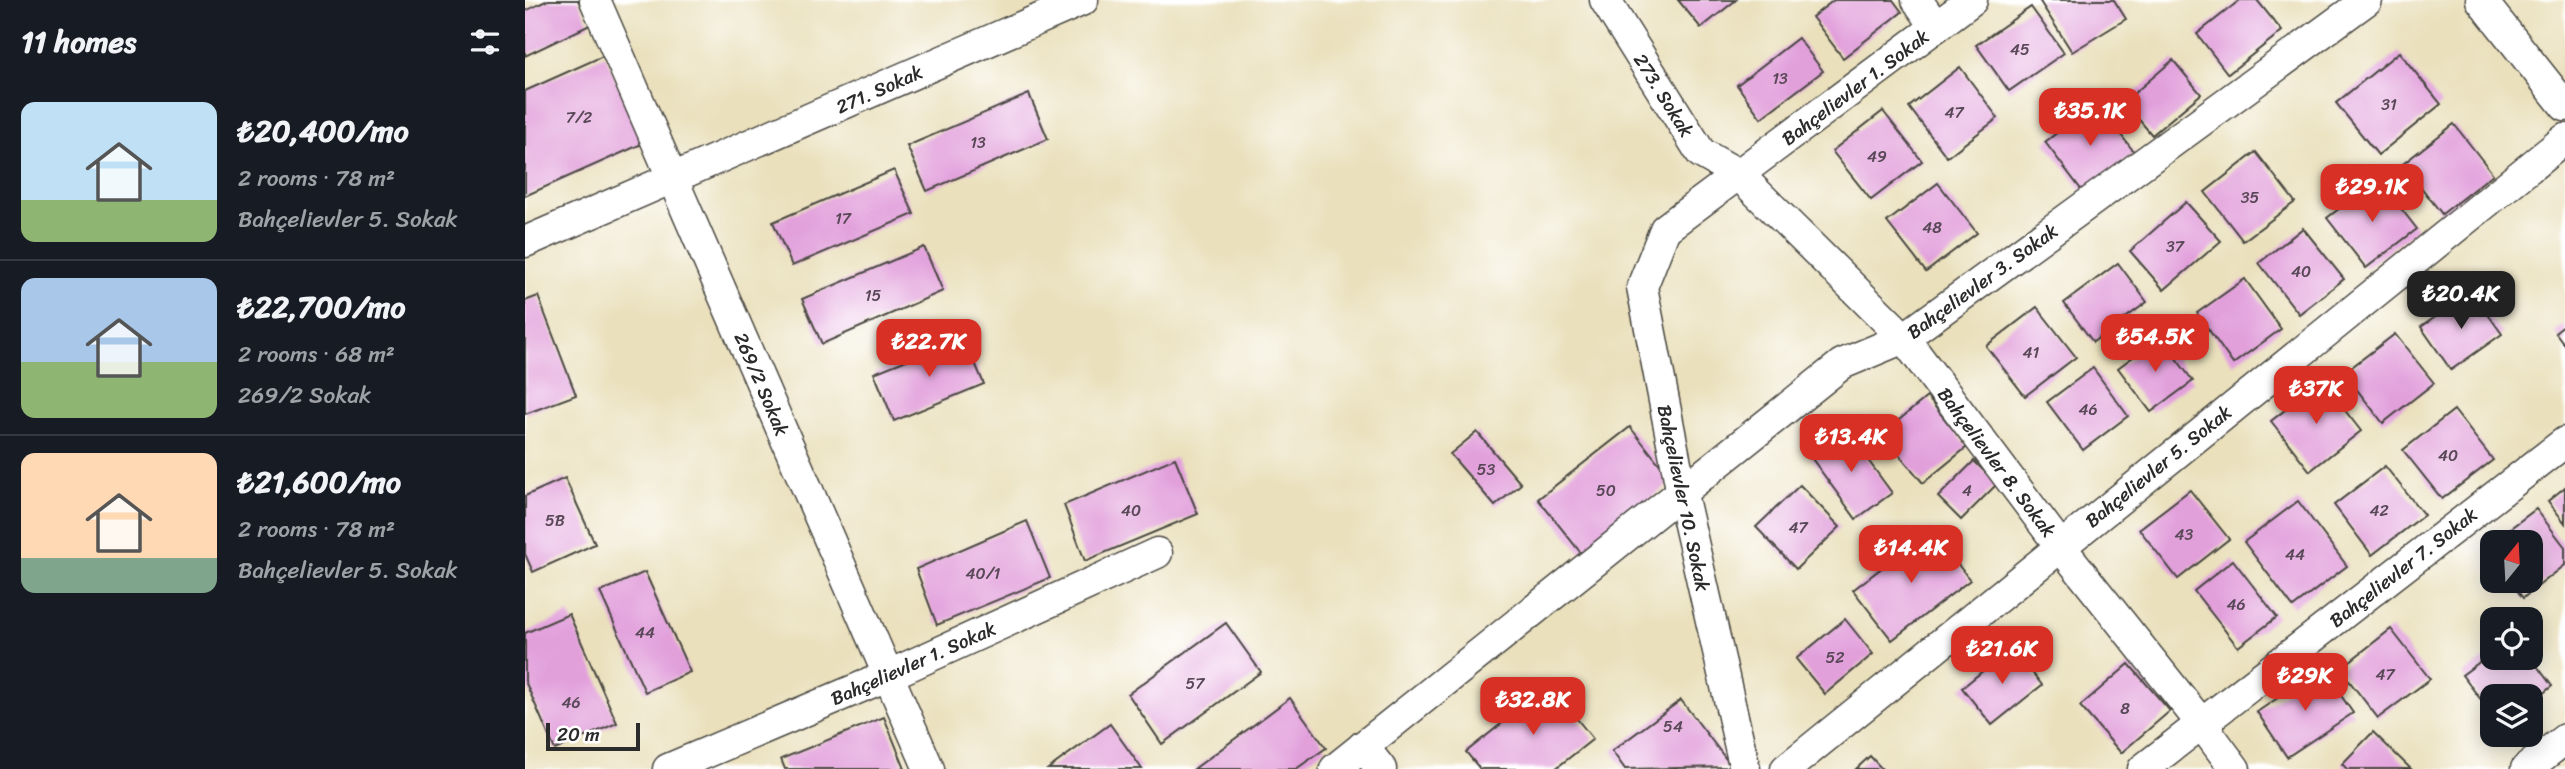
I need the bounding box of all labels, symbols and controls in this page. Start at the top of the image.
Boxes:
text: 11 homes [21,15,136,69]
street label: Bahçelievler 1. Sokak [1774,21,1936,154]
icon: filters [466,23,504,61]
house number: 45 [2010,35,2030,64]
street label: 273. Sokak [1625,47,1703,144]
street label: 271. Sokak [830,56,928,123]
house number: 13 [1772,64,1788,93]
pin: ₺35.1K [2033,88,2147,148]
text: ₺35.1K [2055,90,2125,131]
house number: 31 [2381,90,2397,119]
house number: 47 [1944,98,1964,127]
house number: 7/2 [566,103,592,132]
text: ₺20,400/mo [238,104,409,158]
house number: 13 [970,128,986,157]
icon: home [77,130,161,214]
house number: 49 [1867,142,1887,171]
text: 2 rooms · 78 m² [238,158,395,199]
pin: ₺29.1K [2315,164,2429,224]
text: ₺29.1K [2337,166,2407,207]
house number: 35 [2241,183,2260,212]
text: Bahçelievler 5. Sokak [238,199,458,240]
house number: 17 [835,204,852,233]
house number: 48 [1922,213,1942,242]
street label: Bahçelievler 3. Sokak [1900,215,2065,348]
house number: 37 [2166,232,2185,261]
house number: 40 [2291,257,2311,286]
pin: ₺20.4K [2404,272,2518,331]
text: ₺20.4K [2423,273,2499,314]
text: ₺22,700/mo [238,280,405,334]
house number: 15 [865,281,882,310]
icon: home [77,306,161,390]
pin: ₺54.5K [2098,314,2212,374]
text: ₺54.5K [2117,316,2193,357]
pin: ₺22.7K [872,320,986,379]
text: ₺22.7K [892,321,966,362]
street label: 269/2 Sokak [725,327,798,441]
text: 2 rooms · 68 m² [238,334,395,375]
house number: 41 [2023,338,2040,367]
pin: ₺37K [2275,366,2357,426]
text: ₺37K [2290,368,2342,409]
text: 269/2 Sokak [238,375,371,416]
street label: Bahçelievler 8. Sokak [1929,380,2064,545]
house number: 46 [2078,395,2098,424]
street label: Bahçelievler 5. Sokak [2077,396,2239,536]
street label: Bahçelievler 10. Sokak [1648,402,1719,594]
pin: ₺13.4K [1794,414,1908,474]
text: ₺13.4K [1816,416,1886,457]
house number: 40 [2438,441,2458,470]
text: ₺21,600/mo [238,455,401,509]
house number: 53 [1477,455,1495,484]
house number: 50 [1596,476,1616,505]
house number: 4 [1962,476,1972,505]
icon: home [77,481,161,565]
house number: 40 [1121,496,1141,525]
house number: 42 [2369,496,2389,525]
street label: Bahçelievler 7. Sokak [2322,499,2485,636]
house number: 5B [545,506,565,535]
text: 2 rooms · 78 m² [238,509,395,550]
house number: 47 [1788,513,1808,542]
house number: 43 [2175,520,2194,549]
pin: ₺14.4K [1854,526,1968,585]
text: ₺14.4K [1875,527,1947,568]
north arrow [2480,530,2543,593]
map controls [2480,530,2543,747]
house number: 44 [2285,540,2305,569]
text: Bahçelievler 5. Sokak [238,550,458,591]
house number: 40/1 [966,559,1001,588]
house number: 46 [2226,590,2246,619]
button: locate [2480,607,2543,670]
street label: Bahçelievler 1. Sokak [825,612,1001,715]
house number: 44 [635,618,655,647]
pin: ₺21.6K [1945,626,2059,686]
text: ₺21.6K [1967,628,2037,669]
house number: 52 [1825,643,1845,672]
pin: ₺29K [2264,654,2346,713]
text: ₺29K [2278,655,2332,696]
house number: 47 [2375,660,2395,689]
house number: 57 [1186,669,1205,698]
pin: ₺32.8K [1476,678,1590,737]
text: ₺32.8K [1496,679,1570,720]
button: layers [2480,684,2543,747]
house number: 46 [561,688,581,717]
house number: 8 [2120,694,2130,723]
house number: 54 [1663,712,1683,741]
text: 20 m [557,718,600,751]
scale bar [546,720,641,752]

